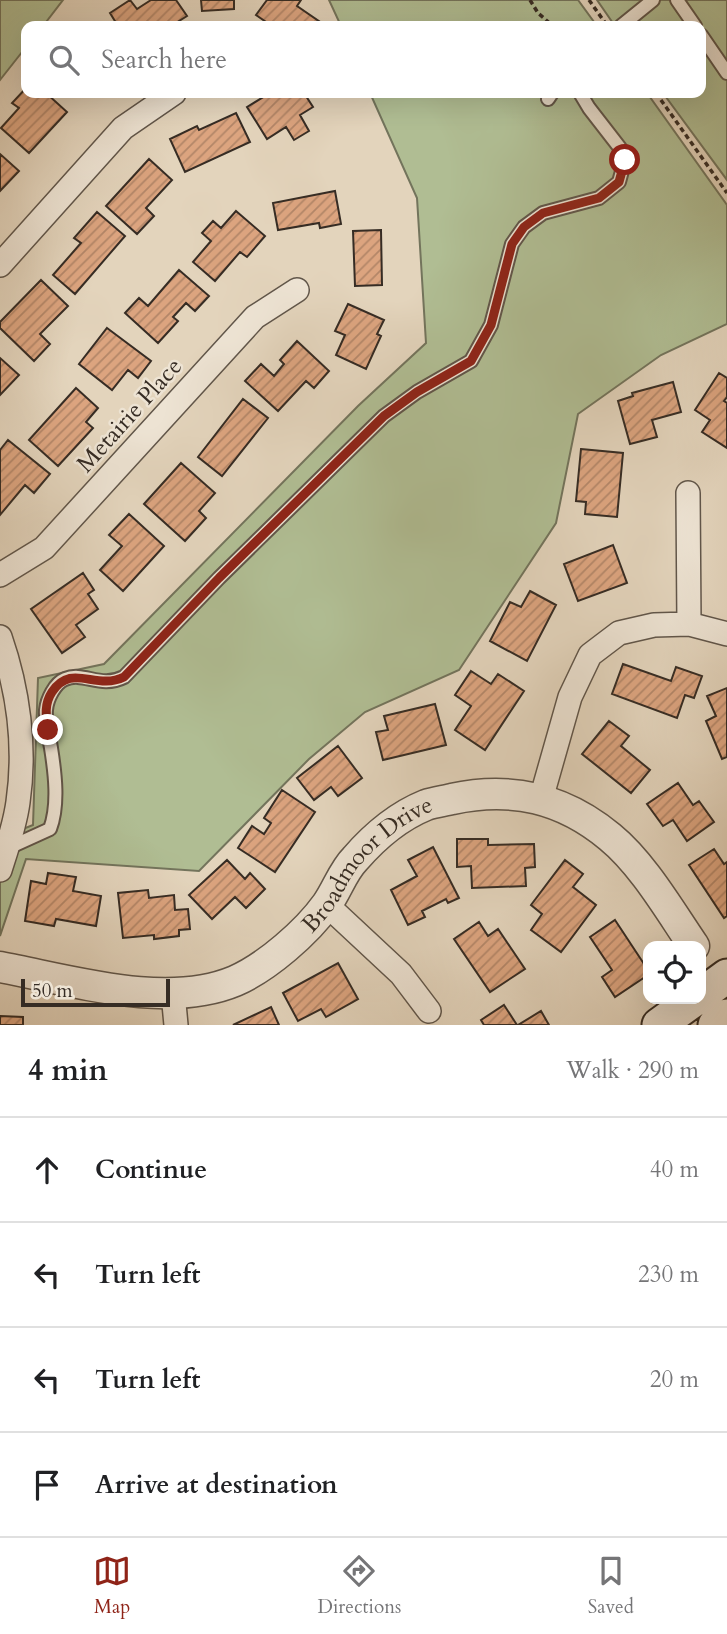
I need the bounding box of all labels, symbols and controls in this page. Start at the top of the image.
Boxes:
search box [21,21,706,98]
icon: search [45,41,83,79]
text: Search here [101,42,227,77]
route start [609,144,640,175]
street label: Metairie Place [69,351,190,480]
route end [32,714,63,745]
street label: Broadmoor Drive [294,788,437,940]
map controls [643,941,706,1004]
button: locate [643,941,706,1004]
scale bar [21,976,170,1008]
text: 50 m [32,978,73,1004]
text: 4 min [28,1050,108,1091]
text: Walk · 290 m [566,1055,699,1086]
icon: ahead [28,1151,66,1189]
text: Continue [95,1152,207,1187]
text: 40 m [650,1154,699,1185]
icon: left [28,1256,66,1294]
text: Turn left [95,1257,200,1292]
text: 230 m [638,1259,699,1290]
icon: left [28,1361,66,1399]
text: Turn left [95,1362,200,1397]
text: 20 m [650,1364,699,1395]
icon: arrive [28,1466,66,1504]
text: Arrive at destination [95,1467,338,1502]
tab: Map [93,1552,131,1620]
tab: Directions [318,1552,401,1620]
tab: Saved [588,1552,634,1620]

